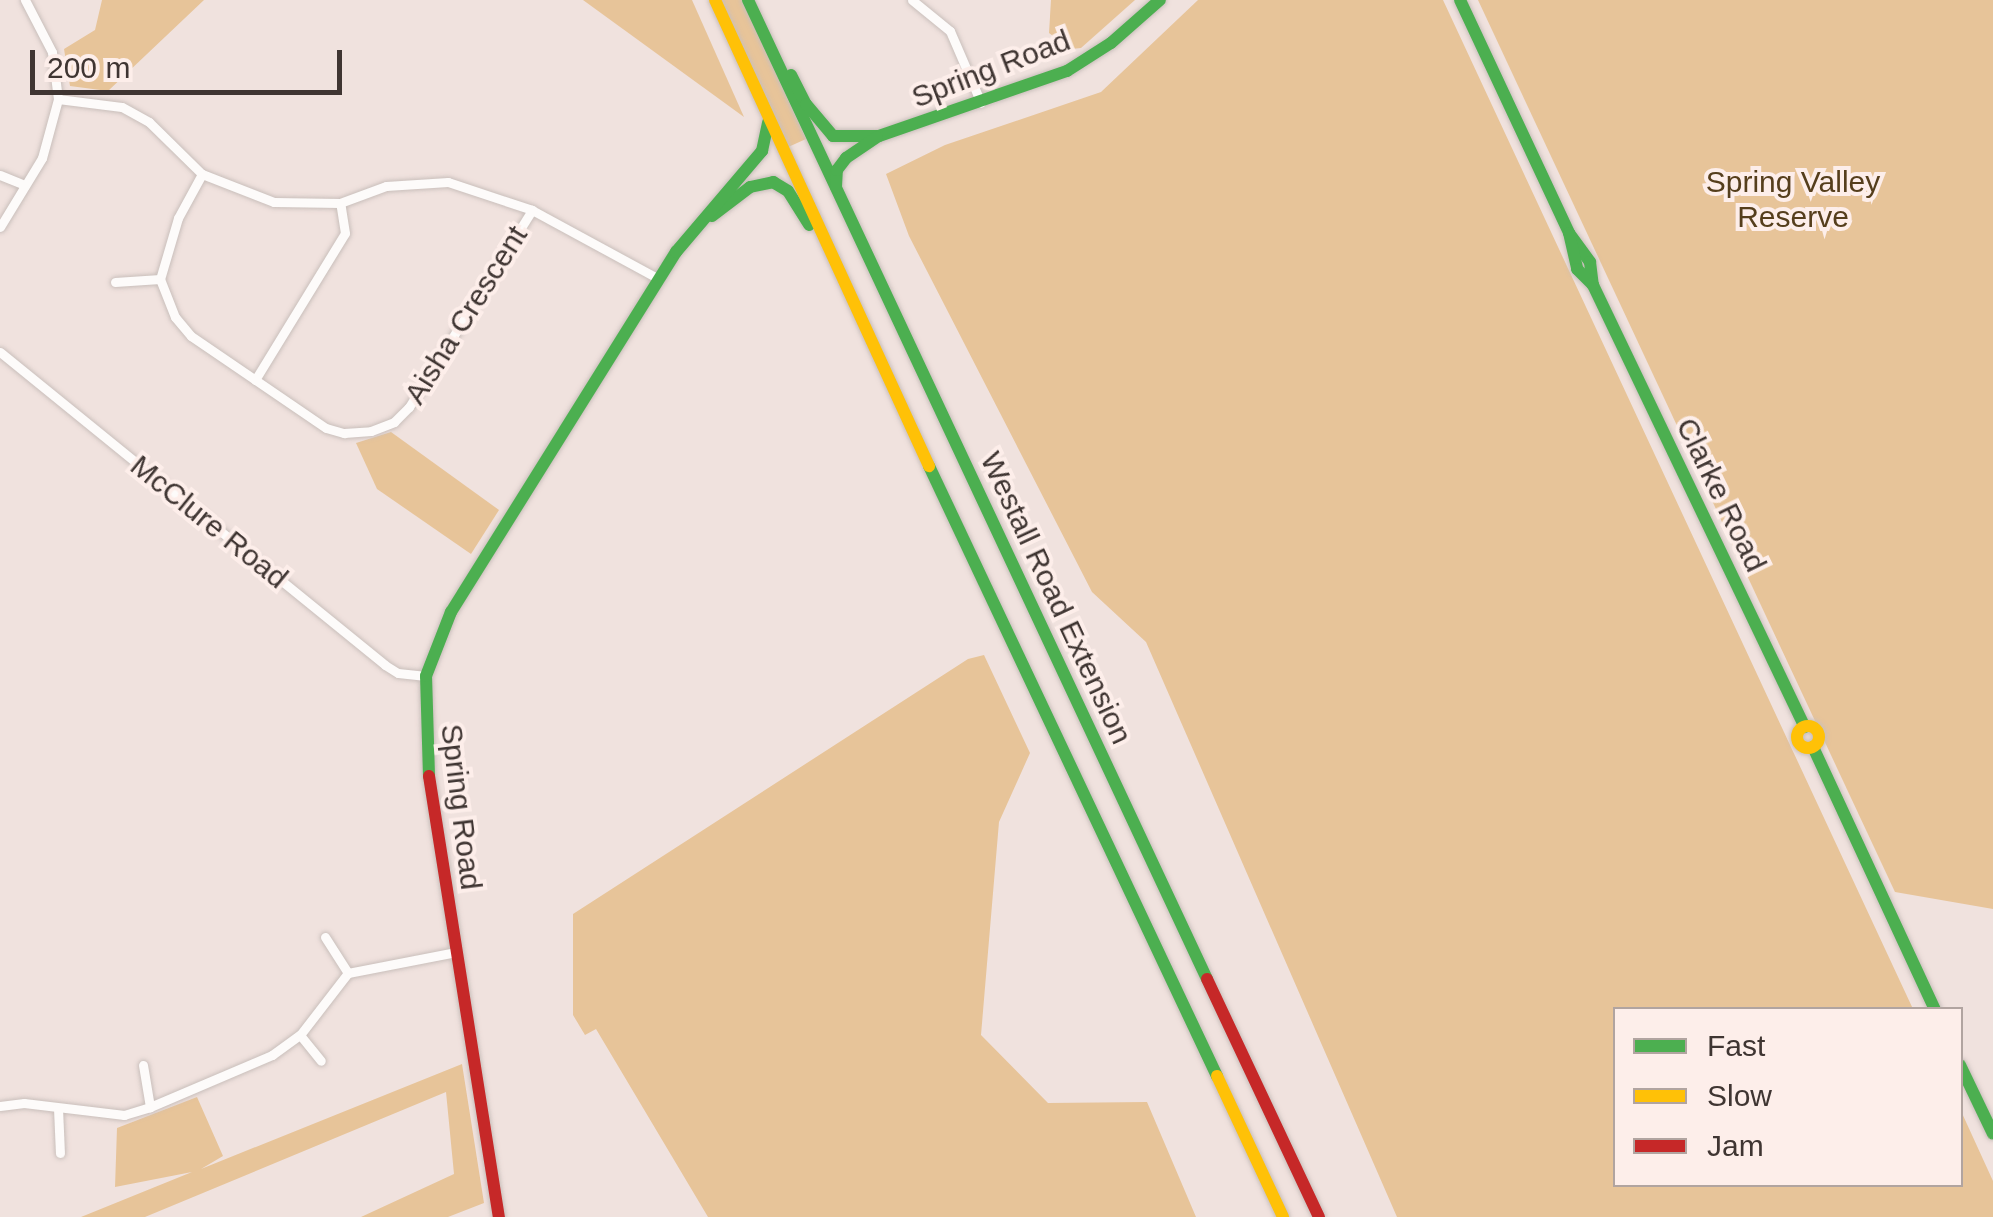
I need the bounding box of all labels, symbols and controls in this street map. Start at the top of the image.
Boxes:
street label: Spring Road [907,22,1075,116]
scale bar [35,30,348,92]
text: 200 m [47,51,130,84]
park label: Spring Valley Reserve [1706,164,1880,234]
street label: Aisha Crescent [397,219,535,411]
street label: Clarke Road [1668,412,1774,578]
street label: Westall Road Extension [973,446,1139,750]
street label: McClure Road [123,448,295,596]
street label: Spring Road [433,722,489,892]
legend [1613,1007,1963,1187]
text: Fast [1707,1029,1765,1062]
text: Slow [1707,1079,1772,1112]
text: Jam [1707,1129,1764,1162]

